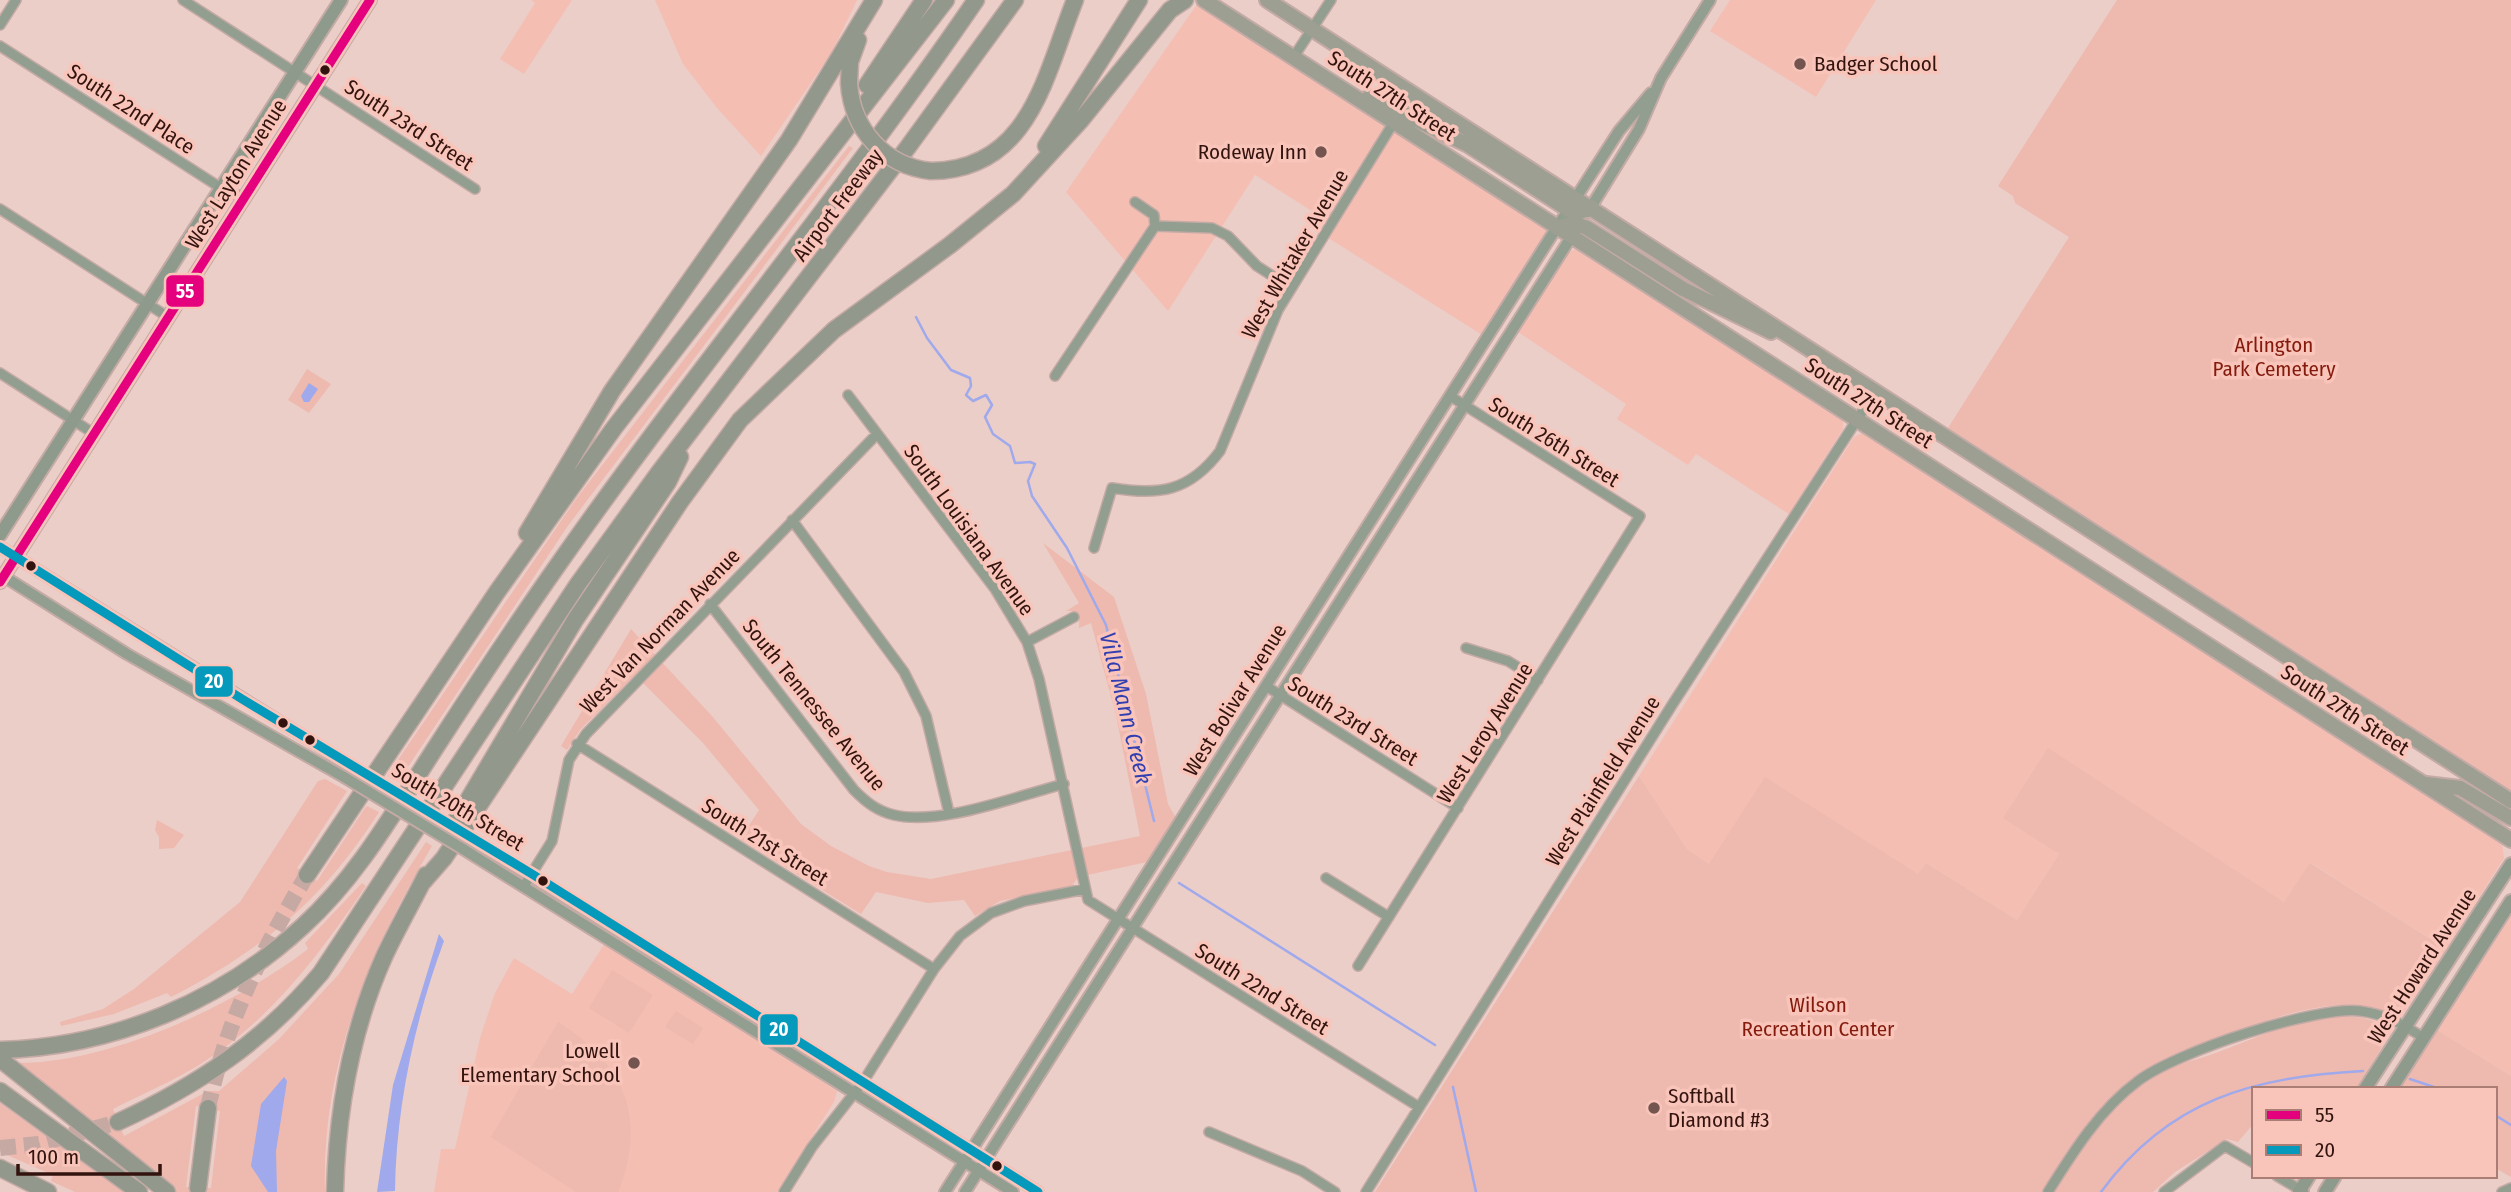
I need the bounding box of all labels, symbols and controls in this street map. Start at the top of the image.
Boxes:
street label: South 27th Street [1323,45,1461,147]
place label: Badger School [1814,51,1938,77]
marker: Badger School [1792,56,1808,72]
street label: South 22nd Place [62,58,200,160]
unlabelled marker [318,63,332,77]
street label: South 23rd Street [340,74,478,176]
street label: West Layton Avenue [179,94,293,254]
place label: Rodeway Inn [1198,139,1307,165]
street label: Airport Freeway [787,143,889,266]
marker: Rodeway Inn [1313,144,1329,160]
street label: West Whitaker Avenue [1236,165,1354,343]
line badge: 55 [165,274,205,308]
text: 55 [176,280,194,303]
park label: Arlington Park Cemetery [2213,332,2336,382]
street label: South 27th Street [1800,352,1938,454]
street label: South 26th Street [1484,391,1624,493]
street label: South Louisiana Avenue [898,439,1040,621]
street label: West Van Norman Avenue [574,543,746,719]
unlabelled marker [24,559,38,573]
street label: South Tennessee Avenue [737,614,891,796]
street label: West Bolivar Avenue [1178,619,1292,781]
water label: Villa Mann Creek [1094,629,1158,787]
street label: West Leroy Avenue [1431,658,1539,808]
street label: South 27th Street [2276,659,2414,761]
line badge: 20 [194,665,234,698]
text: 20 [203,670,224,693]
street label: South 23rd Street [1283,671,1423,771]
street label: West Plainfield Avenue [1540,691,1666,871]
unlabelled marker [276,716,290,730]
unlabelled marker [303,733,317,747]
street label: South 20th Street [387,757,529,857]
street label: South 21st Street [697,793,833,891]
unlabelled marker [536,874,550,888]
street label: West Howard Avenue [2362,883,2482,1049]
street label: South 22nd Street [1190,938,1334,1041]
park label: Wilson Recreation Center [1742,992,1895,1042]
line badge: 20 [759,1013,799,1046]
text: 20 [768,1018,789,1041]
place label: Lowell Elementary School [460,1038,620,1088]
marker: Lowell Elementary School [626,1055,642,1071]
place label: Softball Diamond #3 [1668,1083,1769,1133]
legend [2252,1087,2497,1178]
marker: Softball Diamond #3 [1646,1100,1662,1116]
text: 55 [2315,1102,2334,1128]
scale bar [18,1132,159,1176]
text: 20 [2315,1137,2335,1163]
text: 100 m [28,1144,79,1170]
unlabelled marker [990,1159,1004,1173]

